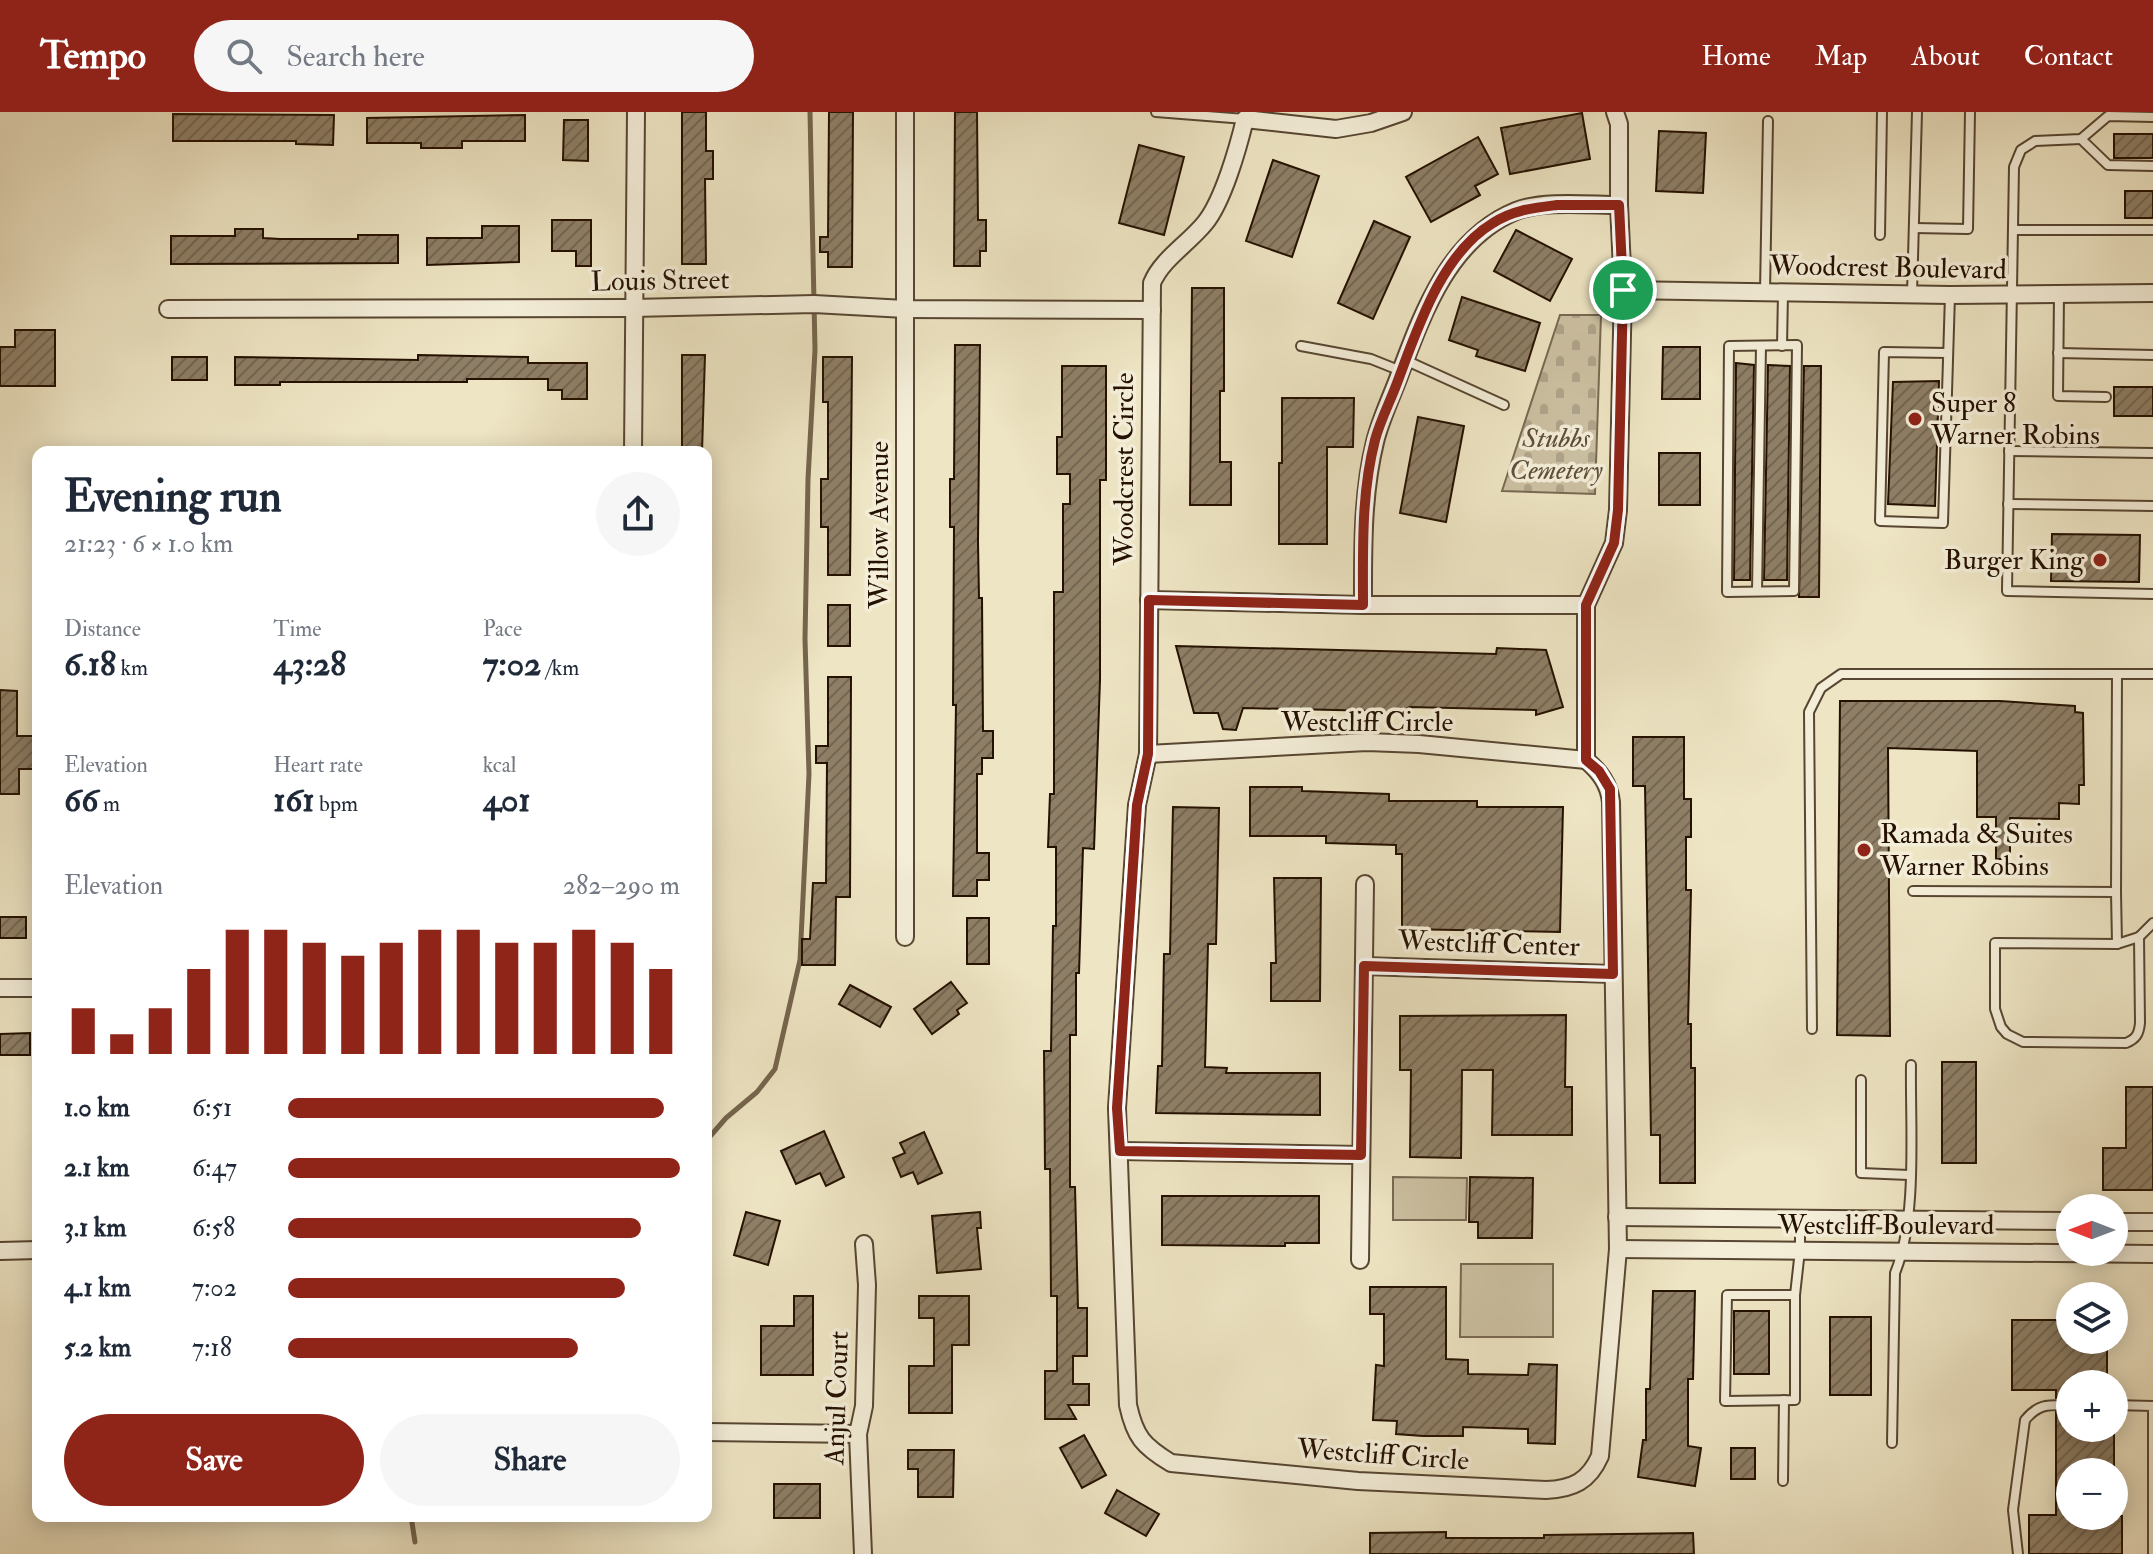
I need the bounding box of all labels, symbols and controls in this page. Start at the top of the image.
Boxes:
search box [194,20,754,92]
text: Tempo [40,32,146,80]
icon: search [222,34,266,78]
text: Search here [286,38,425,75]
text: Home [1701,39,1771,74]
text: Map [1815,39,1867,74]
text: About [1911,39,1980,74]
text: Contact [2024,39,2113,74]
street label: Woodcrest Boulevard [1768,248,2007,288]
pin [1589,256,1657,324]
street label: Louis Street [590,262,730,300]
icon: arrive [1601,268,1645,312]
street label: Woodcrest Circle [1107,372,1142,566]
place label: Super 8 Warner Robins [1930,386,2100,453]
marker: Super 8 Warner Robins [1906,410,1924,428]
park label: Stubbs Cemetery [1509,421,1603,488]
street label: Willow Avenue [862,441,897,610]
text: Evening run [64,470,282,525]
button: share [596,472,680,556]
text: 21:23 · 6 × 1.0 km [64,528,233,560]
place label: Burger King [1944,543,2085,578]
marker: Burger King [2091,551,2109,569]
text: Distance [64,615,141,643]
text: Time [273,615,321,643]
text: Pace [483,615,522,643]
text: 6.18 [64,643,116,686]
text: 43:28 [273,643,346,686]
text: 7:02 [483,643,541,686]
text: km [116,654,148,682]
text: /km [541,654,579,682]
street label: Westcliff Circle [1280,705,1453,740]
text: Elevation [64,751,148,779]
text: Heart rate [273,751,363,779]
text: kcal [483,751,516,779]
text: 66 [64,779,98,822]
text: 161 [273,779,314,822]
text: 401 [483,779,530,822]
text: m [98,790,120,818]
text: bpm [314,790,358,818]
place label: Ramada & Suites Warner Robins [1879,817,2073,884]
marker: Ramada & Suites Warner Robins [1855,841,1873,859]
text: Elevation [64,870,163,902]
text: 282–290 m [563,870,680,902]
street label: Westcliff Center [1397,923,1581,965]
text: 1.0 km [64,1092,130,1124]
text: 6:51 [192,1092,232,1124]
text: 2.1 km [64,1152,130,1184]
text: 6:47 [192,1152,237,1184]
north arrow [2056,1194,2128,1266]
map controls [2056,1194,2128,1530]
street label: Westcliff Boulevard [1777,1208,1995,1243]
text: 3.1 km [64,1212,126,1244]
text: 6:58 [192,1212,235,1244]
text: 4.1 km [64,1272,131,1304]
text: 7:02 [192,1272,237,1304]
button: layers [2056,1282,2128,1354]
street label: Anjul Court [817,1330,857,1467]
text: 5.2 km [64,1332,131,1364]
text: 7:18 [192,1332,232,1364]
button: + [2056,1370,2128,1442]
button: Save [64,1414,364,1506]
button: Share [380,1414,680,1506]
street label: Westcliff Circle [1295,1431,1470,1478]
button: − [2056,1458,2128,1530]

